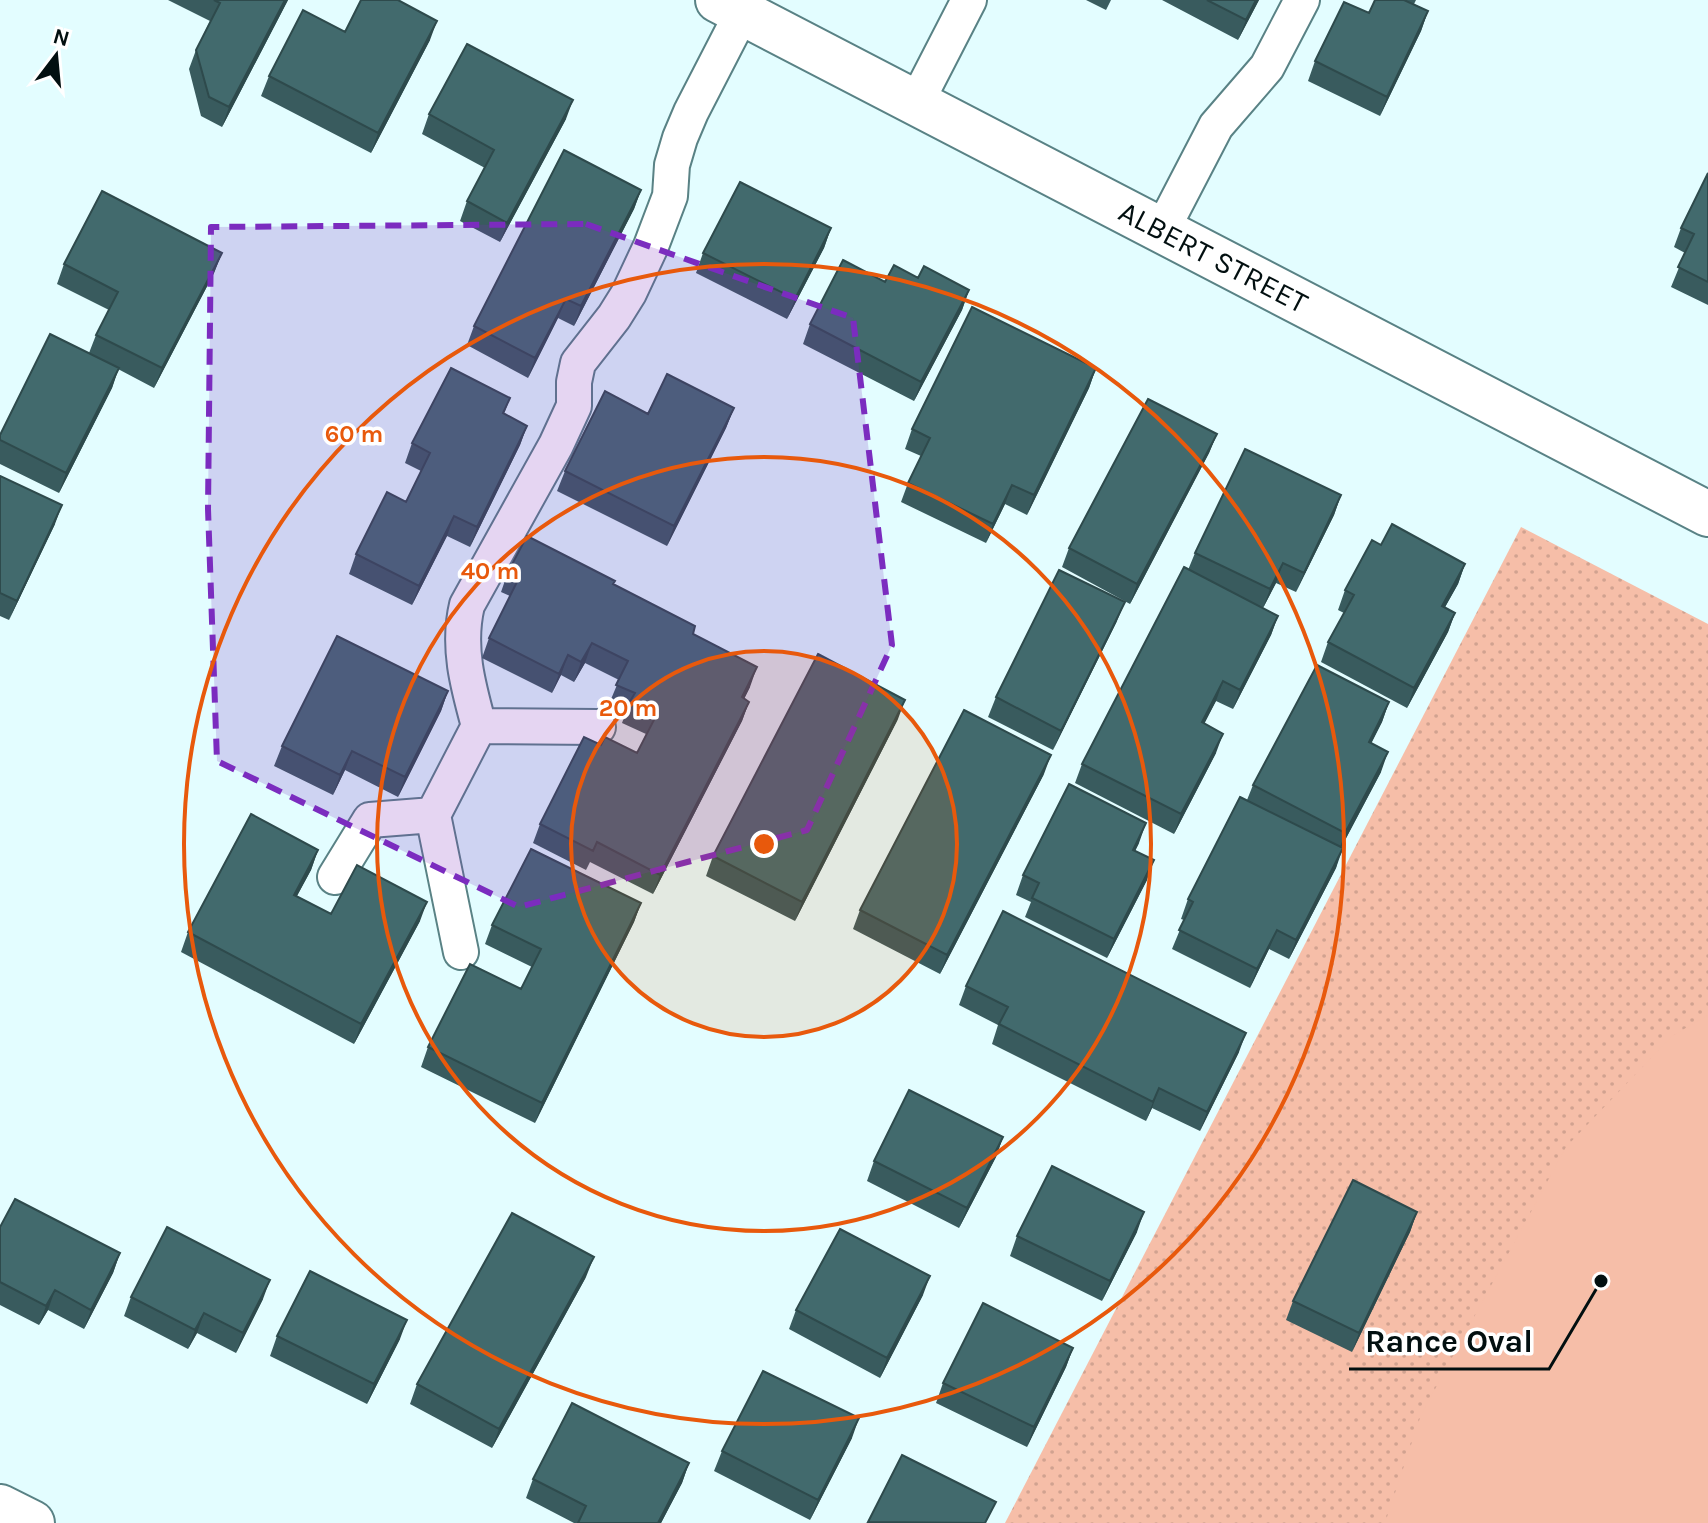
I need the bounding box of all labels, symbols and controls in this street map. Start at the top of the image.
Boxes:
north arrow [16,16,96,96]
text: N [50,23,72,52]
street label: ALBERT STREET [1113,193,1314,321]
text: 60 m [325,420,383,448]
text: 40 m [461,557,519,585]
text: 20 m [599,694,657,722]
centre of rings [750,830,778,858]
callout: Rance Oval [1349,1313,1549,1369]
text: Rance Oval [1365,1323,1533,1360]

